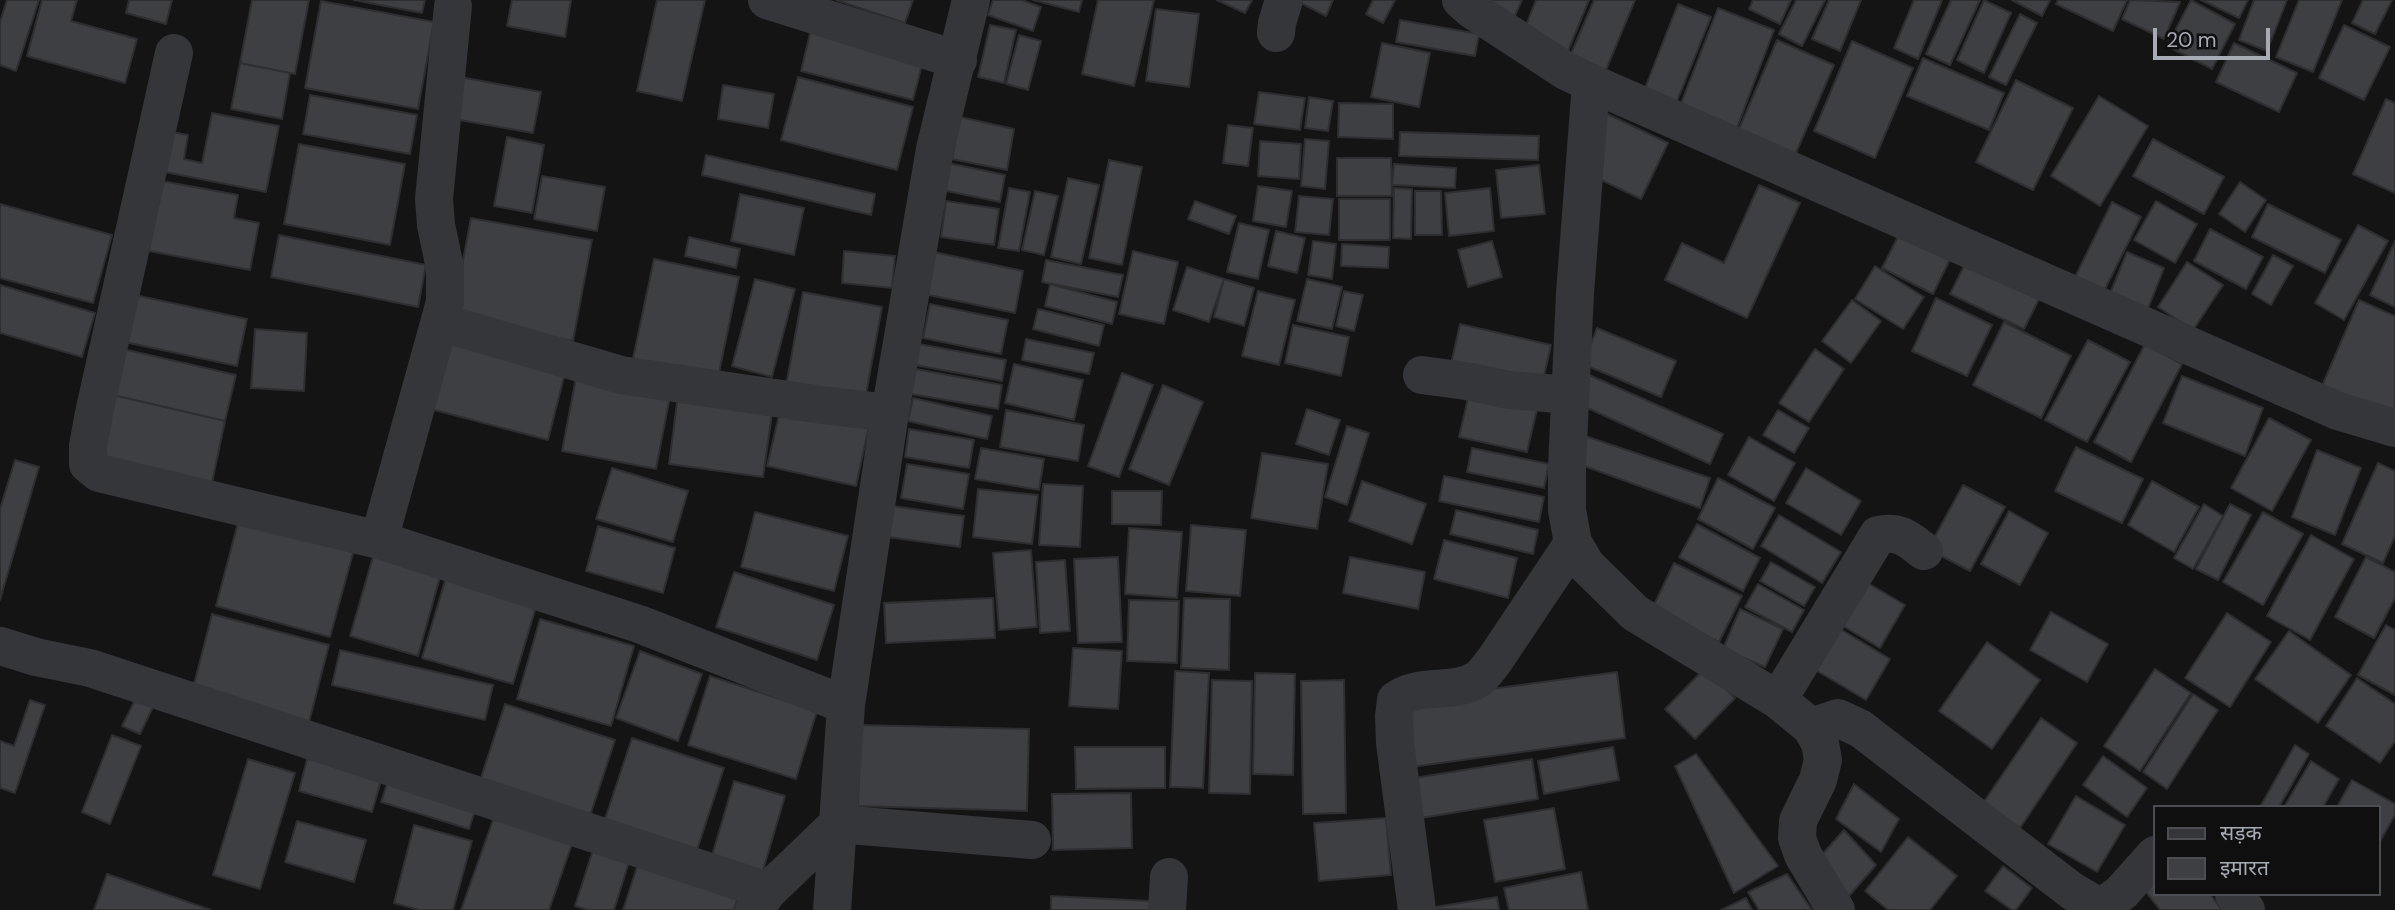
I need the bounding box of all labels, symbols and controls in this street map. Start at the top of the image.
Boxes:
scale bar [2157,14,2274,58]
text: 20 m [2166,26,2217,54]
legend [2154,805,2381,896]
text: सड़क [2220,819,2262,847]
text: इमारत [2220,854,2269,882]

